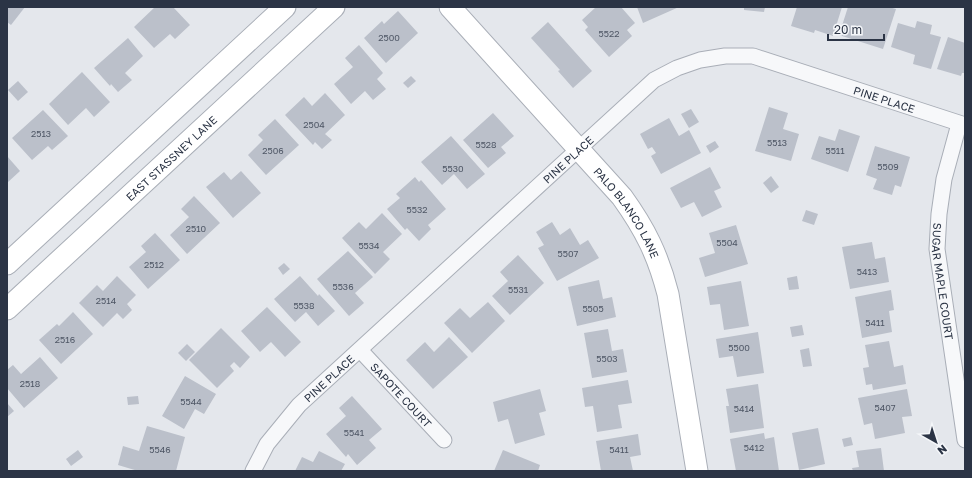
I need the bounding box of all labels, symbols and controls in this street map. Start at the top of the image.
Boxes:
scale bar [828,16,884,42]
text: 20 m [834,22,862,37]
house number: 5522 [599,28,619,39]
house number: 2500 [378,32,400,43]
street label: PINE PLACE [852,83,917,115]
street label: EAST STASSNEY LANE [123,112,219,203]
house number: 2504 [303,119,325,130]
house number: 2513 [31,128,51,139]
street label: PINE PLACE [540,133,596,185]
house number: 5513 [767,137,787,148]
house number: 5528 [475,139,497,150]
house number: 2506 [262,145,284,156]
house number: 5511 [825,145,845,156]
house number: 5509 [877,161,899,172]
house number: 5530 [442,163,464,174]
street label: PALO BLANCO LANE [592,164,662,260]
house number: 5532 [407,204,427,215]
street label: SUGAR MAPLE COURT [930,222,957,341]
house number: 2510 [186,223,207,234]
house number: 5504 [716,237,738,248]
house number: 5534 [358,240,380,251]
house number: 5507 [558,248,579,259]
house number: 2512 [144,259,164,270]
house number: 5413 [857,266,877,277]
house number: 5536 [332,281,354,292]
house number: 5531 [508,284,529,295]
house number: 2514 [96,295,117,306]
house number: 5538 [293,300,315,311]
house number: 5505 [582,303,604,314]
house number: 5411 [865,317,885,328]
house number: 2516 [55,334,75,345]
house number: 5500 [728,342,750,353]
street label: PINE PLACE [301,351,357,404]
house number: 5503 [596,353,618,364]
street label: SAPOTE COURT [368,360,435,430]
house number: 2518 [20,378,40,389]
house number: 5544 [180,396,202,407]
house number: 5407 [874,402,896,413]
house number: 5414 [734,403,755,414]
north arrow [916,422,956,462]
house number: 5541 [344,427,365,438]
house number: 5412 [744,442,764,453]
text: N [935,442,950,458]
house number: 5546 [149,444,171,455]
house number: 5411 [609,444,629,455]

